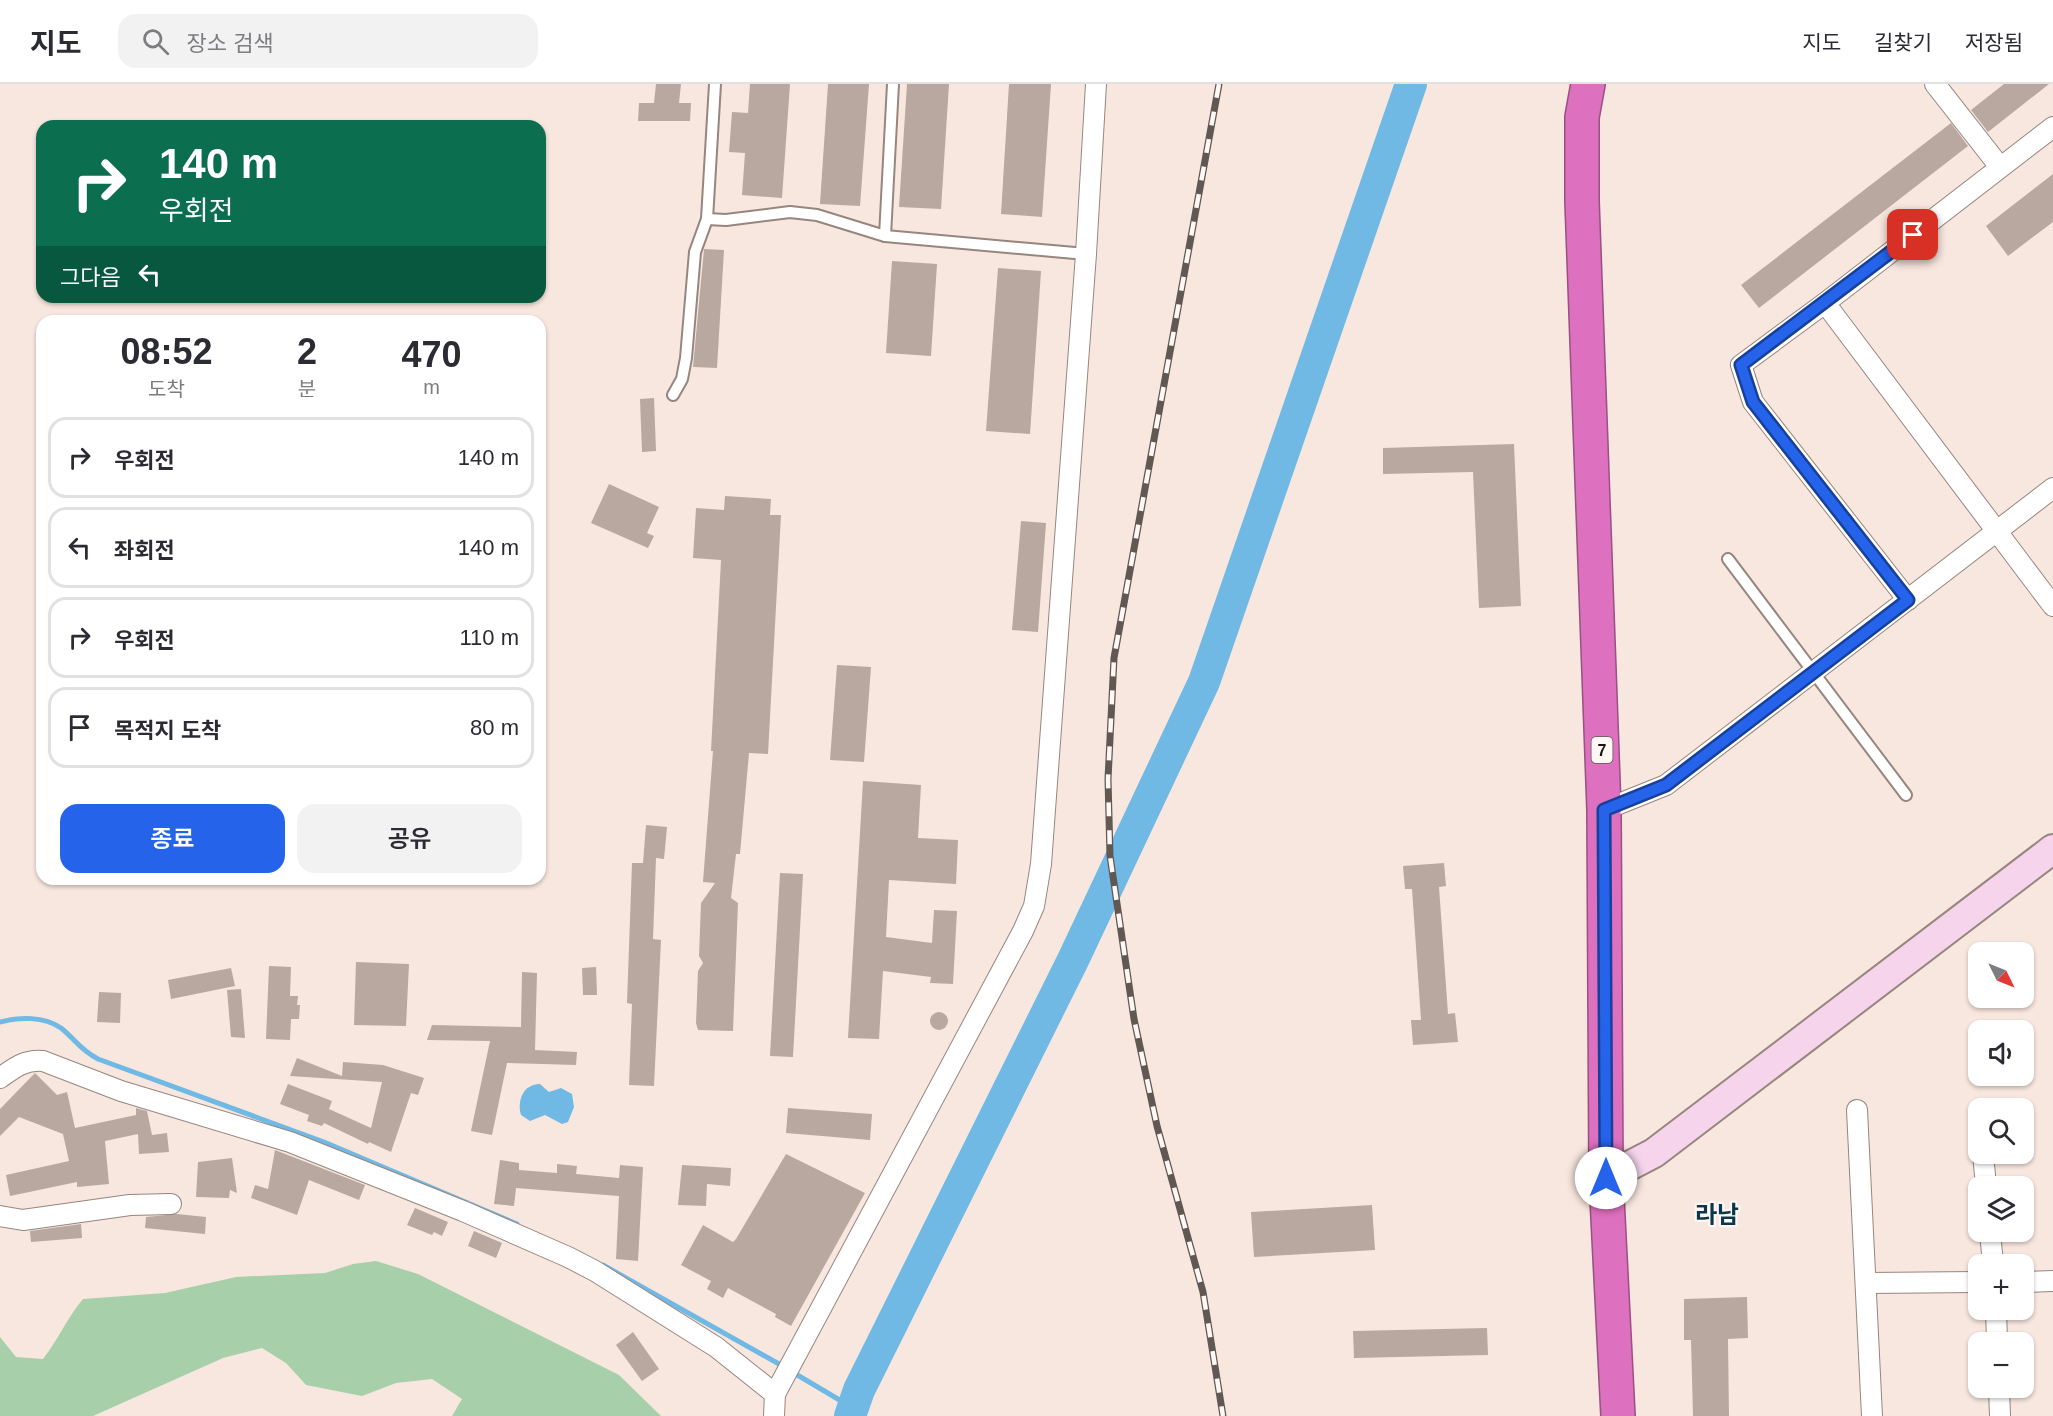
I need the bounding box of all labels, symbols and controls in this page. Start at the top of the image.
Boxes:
search box [118,14,538,68]
icon: search [139,25,172,58]
text: 지도 [30,28,82,59]
text: 장소 검색 [187,31,274,56]
text: 지도 [1802,31,1841,54]
text: 길찾기 [1874,31,1932,54]
text: 저장됨 [1965,31,2023,54]
text: 140 m [159,140,278,187]
icon: right [60,144,138,222]
text: 우회전 [159,196,234,226]
pin [1887,209,1938,260]
icon: arrive [1896,218,1929,251]
icon: left [133,258,166,291]
text: 그다음 [60,265,121,290]
text: 08:52 [120,331,213,372]
text: 2 [297,331,317,372]
text: 470 [401,334,462,375]
text: m [423,376,440,398]
text: 도착 [148,378,185,400]
text: 분 [298,378,316,400]
icon: right [63,441,96,474]
text: 140 m [458,445,519,470]
text: 우회전 [114,448,175,473]
icon: left [63,531,96,564]
text: 140 m [458,535,519,560]
text: 좌회전 [114,538,175,563]
icon: right [63,621,96,654]
text: 110 m [459,625,519,650]
text: 우회전 [114,628,175,653]
icon: arrive [63,711,96,744]
text: 80 m [470,715,519,740]
text: 목적지 도착 [114,718,221,743]
road number: 7 [1592,737,1612,763]
button: 종료 [60,804,285,873]
button: 공유 [297,804,522,873]
north arrow [1968,942,2034,1008]
map controls [1968,942,2034,1398]
button: sound [1968,1020,2034,1086]
button: search [1968,1098,2034,1164]
position arrow [1574,1146,1638,1210]
button: layers [1968,1176,2034,1242]
district label: 라남 [1695,1201,1739,1228]
button: + [1968,1254,2034,1320]
button: − [1968,1332,2034,1398]

